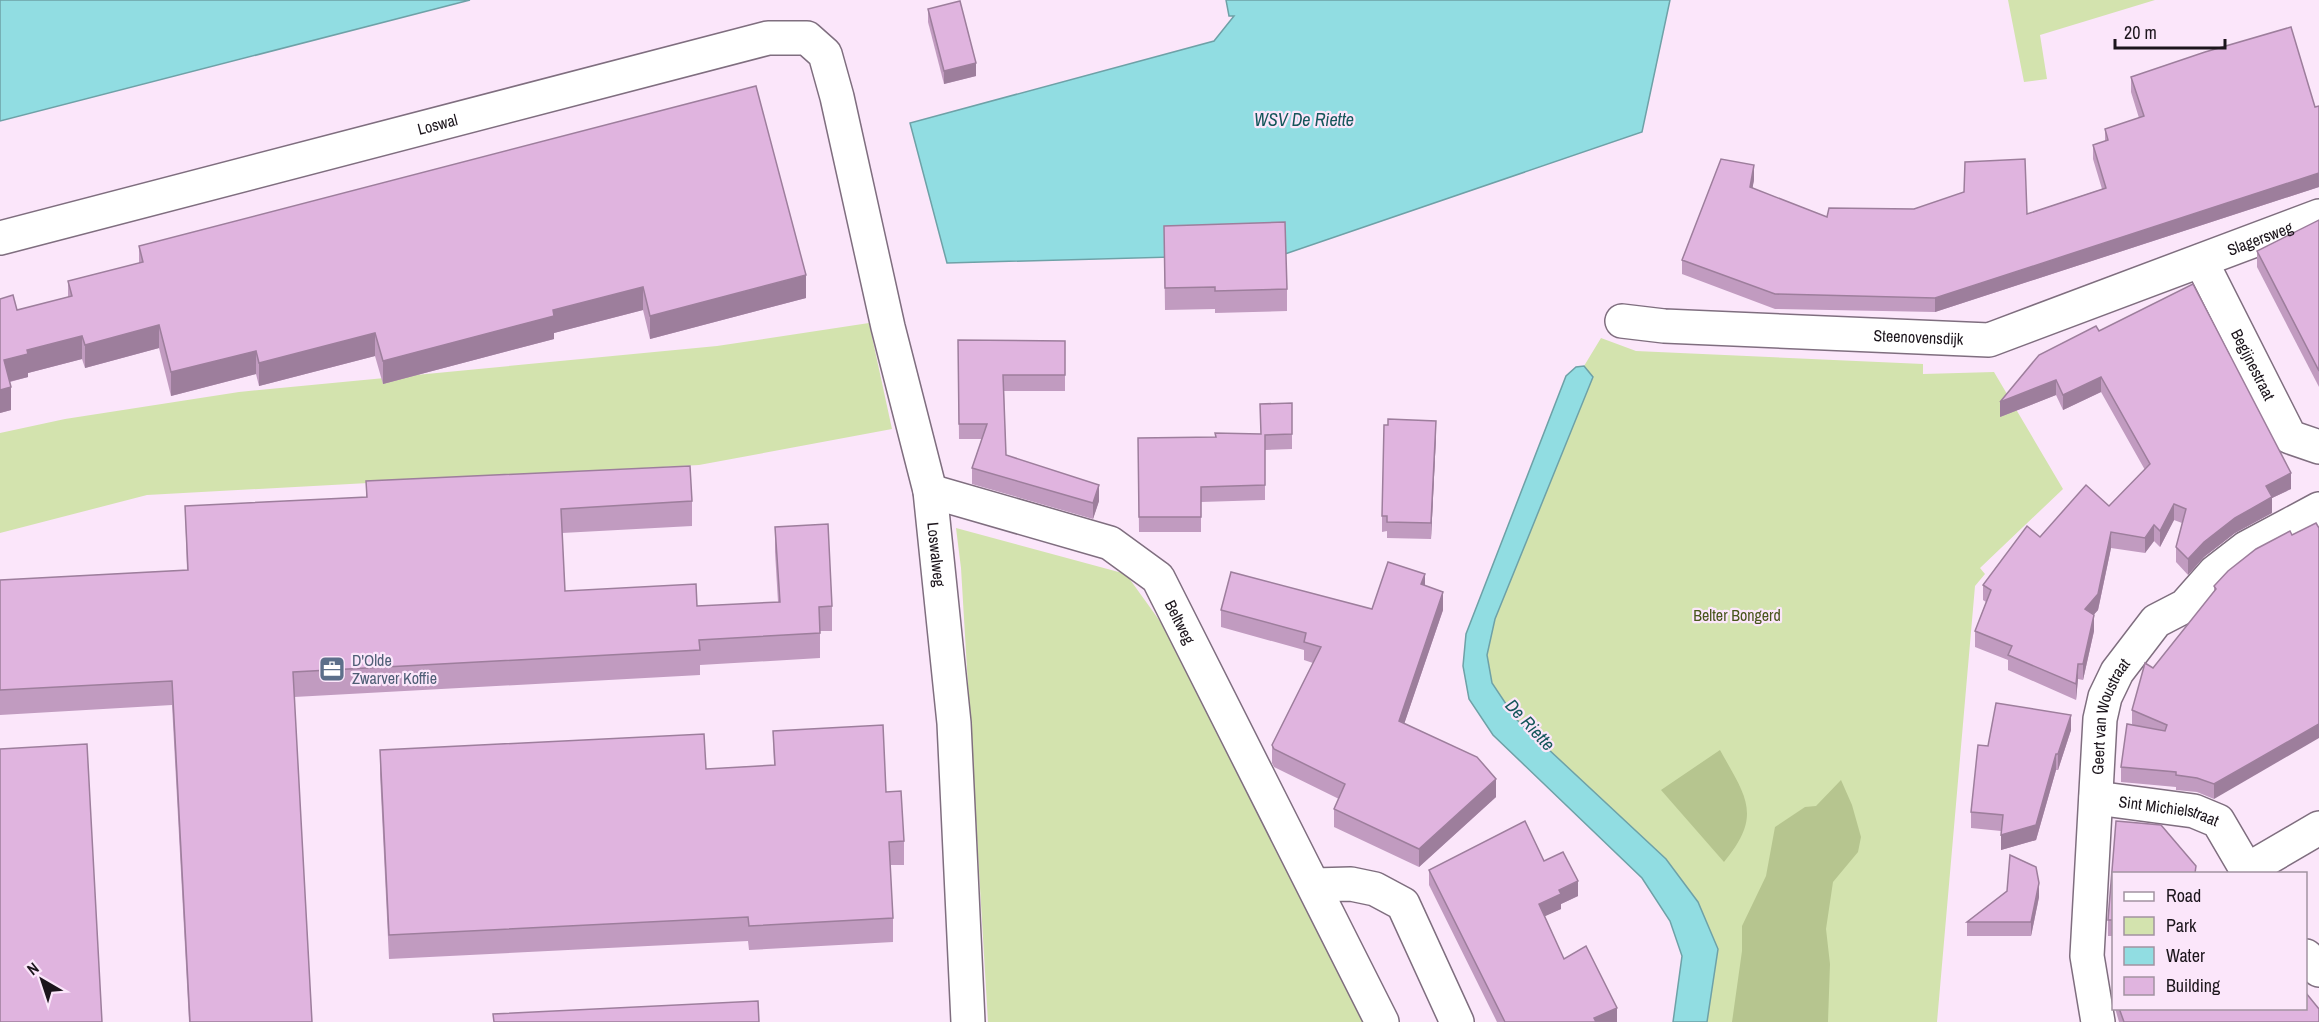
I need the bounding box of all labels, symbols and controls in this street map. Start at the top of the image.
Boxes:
scale bar [2115,12,2224,50]
text: 20 m [2124,20,2157,45]
water label: WSV De Riette [1254,107,1354,132]
street label: Loswal [415,108,460,140]
street label: Slagersweg [2224,216,2297,261]
street label: Steenovensdijk [1873,324,1964,350]
street label: Begijnestraat [2226,325,2281,404]
street label: Loswalweg [922,521,951,589]
street label: Beltweg [1160,596,1201,648]
park label: Belter Bongerd [1693,604,1781,626]
place label: D'Olde Zwarver Koffie [352,649,437,689]
street label: Geert van Woustraat [2086,653,2135,775]
office icon: D'Olde Zwarver Koffie [317,654,347,684]
water label: De Riette [1500,693,1561,756]
street label: Sint Michielstraat [2117,790,2223,831]
legend [2112,872,2307,1010]
text: Road [2166,883,2201,908]
text: Park [2166,913,2197,938]
text: Water [2166,943,2205,968]
north arrow [12,950,72,1010]
text: N [22,957,43,980]
text: Building [2166,973,2221,998]

